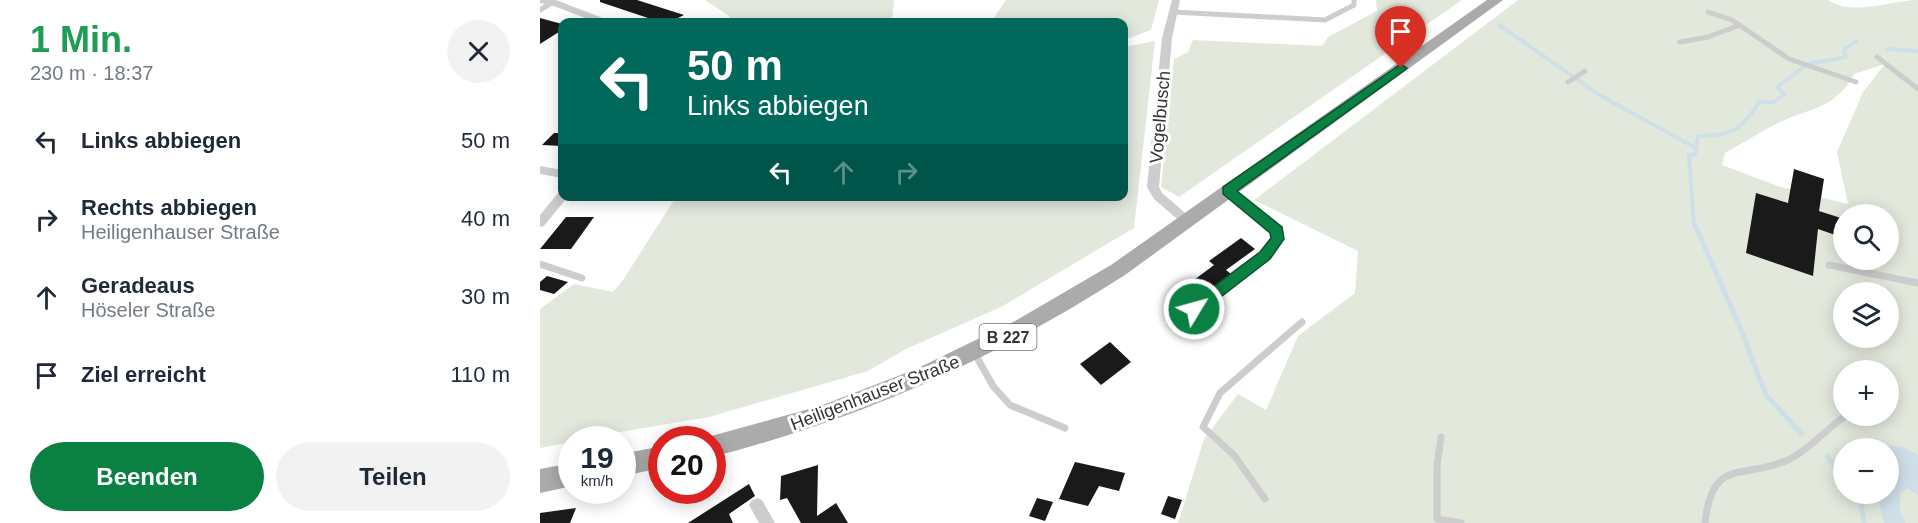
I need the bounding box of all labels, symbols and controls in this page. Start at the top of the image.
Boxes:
pin [1375,6,1426,68]
icon: arrive [1384,15,1417,48]
text: 1 Min. [30,19,132,60]
button: close [447,20,510,83]
icon: left [588,42,666,120]
text: 50 m [687,42,783,89]
text: 230 m · 18:37 [30,62,153,84]
street label: Vogelbusch [1146,70,1174,164]
text: Links abbiegen [687,91,869,121]
icon: left [30,125,63,158]
text: Links abbiegen [81,128,241,153]
text: 50 m [461,128,510,153]
icon: left [764,156,797,189]
icon: ahead [827,156,860,189]
icon: right [890,156,923,189]
text: Rechts abbiegen [81,195,257,220]
icon: right [30,203,63,236]
map controls [1833,204,1899,504]
button: search [1833,204,1899,270]
text: 40 m [461,206,510,231]
text: Heiligenhauser Straße [81,221,280,243]
text: Geradeaus [81,273,195,298]
position arrow [1162,277,1226,341]
icon: ahead [30,281,63,314]
button: layers [1833,282,1899,348]
text: 30 m [461,284,510,309]
text: Höseler Straße [81,299,216,321]
road number: B 227 [980,324,1036,350]
street label: Heiligenhauser Straße [788,352,962,434]
icon: arrive [30,359,63,392]
button: + [1833,360,1899,426]
text: Ziel erreicht [81,362,206,387]
text: 110 m [450,362,510,387]
speed limit sign: 20 [648,426,726,504]
button: − [1833,438,1899,504]
text: 19 [580,441,614,474]
button: Beenden [30,442,264,511]
button: Teilen [276,442,510,511]
text: km/h [581,472,613,489]

